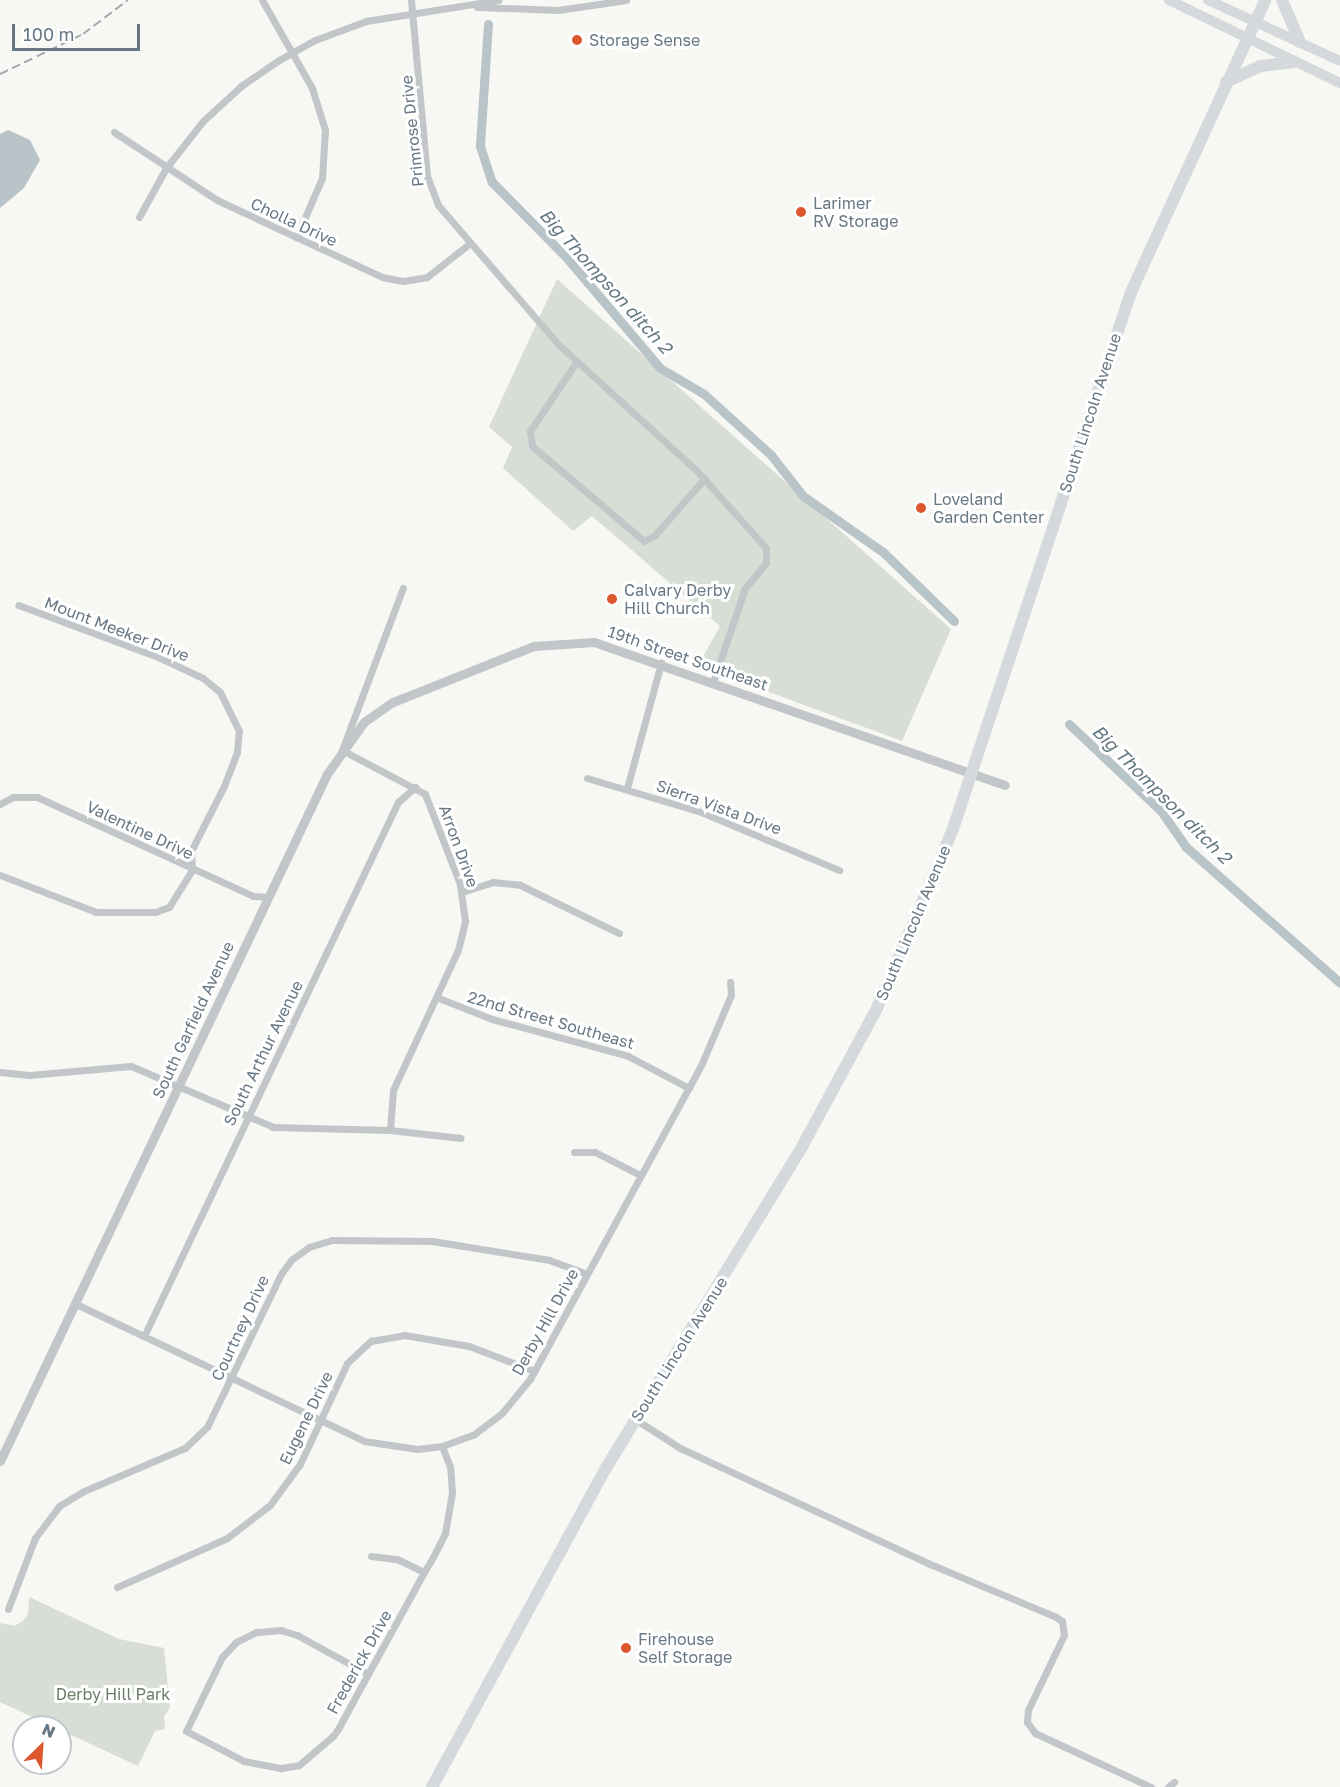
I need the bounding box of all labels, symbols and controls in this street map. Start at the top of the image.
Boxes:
scale bar [15,12,142,50]
text: 100 m [23,23,74,45]
place label: Storage Sense [589,30,700,50]
marker: Storage Sense [570,33,584,47]
street label: Primrose Drive [397,74,427,188]
place label: Larimer RV Storage [813,193,898,231]
street label: Cholla Drive [248,194,340,250]
water label: Big Thompson ditch 2 [535,204,677,358]
marker: Larimer RV Storage [794,205,808,219]
street label: South Lincoln Avenue [1055,331,1125,495]
place label: Loveland Garden Center [933,489,1044,527]
marker: Loveland Garden Center [914,501,928,515]
place label: Calvary Derby Hill Church [624,580,731,618]
marker: Calvary Derby Hill Church [605,592,619,606]
street label: Mount Meeker Drive [42,593,192,665]
street label: 19th Street Southeast [605,622,771,694]
water label: Big Thompson ditch 2 [1088,720,1236,868]
street label: Sierra Vista Drive [654,775,784,839]
street label: Valentine Drive [83,797,197,863]
street label: Arron Drive [435,802,483,890]
street label: South Lincoln Avenue [872,842,954,1004]
street label: South Garfield Avenue [148,938,238,1102]
street label: South Arthur Avenue [219,977,307,1129]
street label: 22nd Street Southeast [465,987,637,1053]
street label: Derby Hill Drive [508,1265,582,1379]
street label: Courtney Drive [207,1272,273,1384]
street label: South Lincoln Avenue [627,1273,731,1425]
street label: Eugene Drive [275,1368,337,1468]
street label: Frederick Drive [323,1607,395,1717]
place label: Firehouse Self Storage [638,1629,732,1667]
marker: Firehouse Self Storage [619,1641,633,1655]
park label: Derby Hill Park [56,1684,170,1704]
north arrow [12,1715,72,1775]
text: N [39,1719,58,1742]

